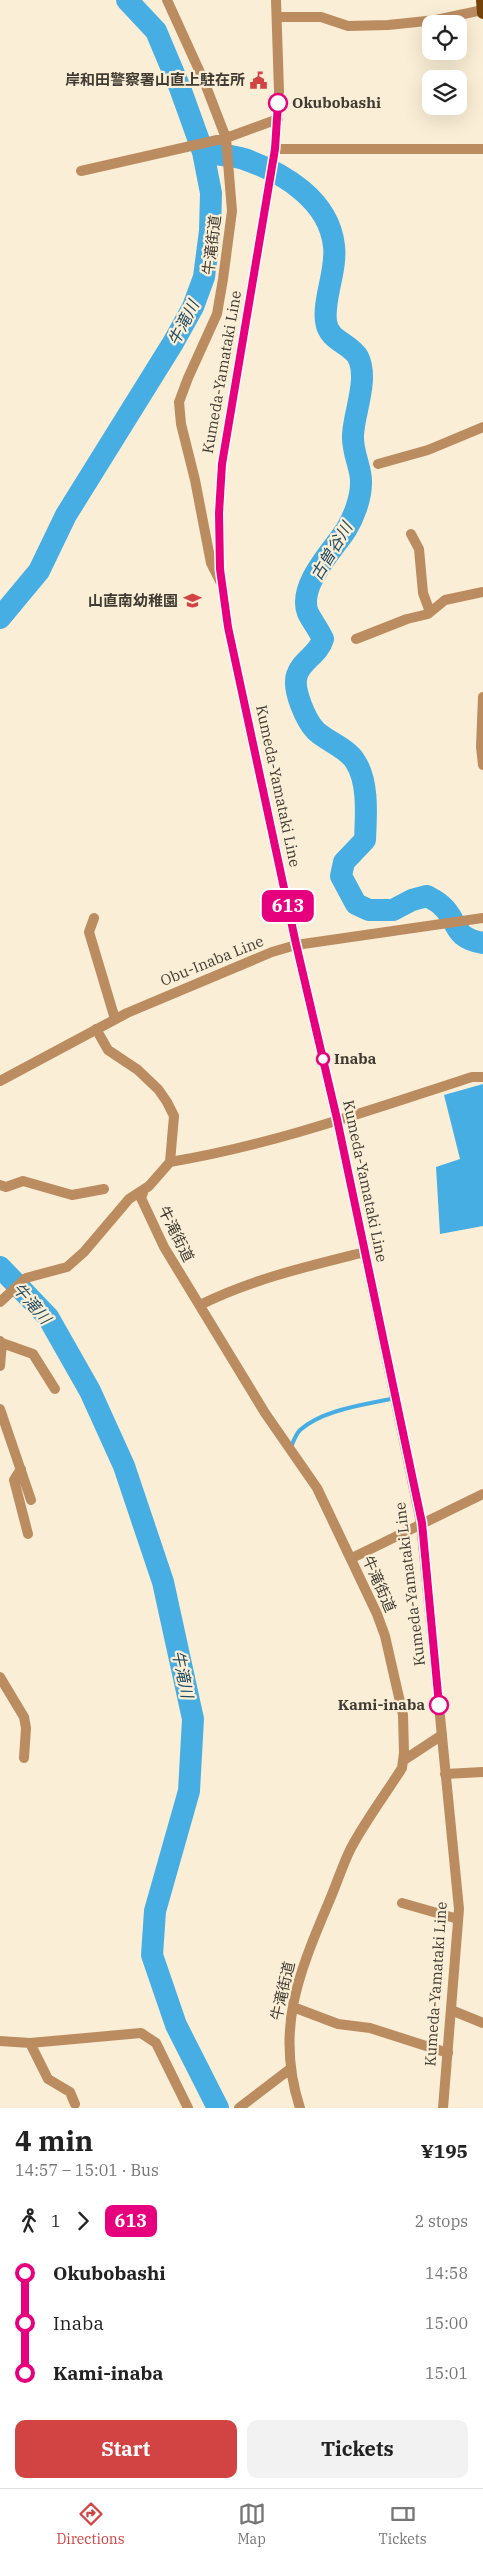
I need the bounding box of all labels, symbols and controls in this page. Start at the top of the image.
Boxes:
map controls [422,15,467,115]
button: locate [422,15,467,60]
place label: 岸和田警察署山直上駐在所 [65,70,245,89]
public building icon: 岸和田警察署山直上駐在所 [249,70,269,90]
button: layers [422,70,467,115]
marker: Okubobashi [268,93,288,113]
place label: Okubobashi [292,93,381,112]
street label: 牛滝街道 [198,214,225,276]
street label: Kumeda-Yamataki Line [198,289,245,455]
water label: 牛滝川 [163,295,204,349]
water label: 古曽谷川 [306,517,357,584]
place label: 山直南幼稚園 [88,591,178,610]
school or university icon: 山直南幼稚園 [182,591,202,611]
street label: Kumeda-Yamataki Line [252,703,305,869]
line badge: 613 [259,890,317,922]
text: 613 [272,894,304,917]
street label: Obu-Inaba Line [157,931,266,990]
place label: Inaba [334,1049,377,1068]
marker: Inaba [316,1052,330,1066]
street label: Kumeda-Yamataki Line [339,1098,392,1264]
street label: 牛滝街道 [154,1203,199,1265]
water label: 牛滝川 [9,1278,57,1329]
street label: Kumeda-Yamataki Line [390,1501,429,1667]
street label: 牛滝街道 [359,1553,400,1615]
water label: 牛滝川 [168,1648,198,1702]
place label: Kami-inaba [338,1695,425,1714]
marker: Kami-inaba [429,1695,449,1715]
street label: Kumeda-Yamataki Line [420,1901,451,2067]
street label: 牛滝街道 [267,1960,299,2022]
text: 4 min [15,2122,93,2159]
text: ¥195 [421,2139,468,2163]
text: 14:57 – 15:01 · Bus [15,2160,159,2180]
icon: walk [15,2207,43,2235]
icon: forward [69,2207,97,2235]
text: 613 [115,2209,147,2232]
text: 1 [51,2211,61,2231]
text: 2 stops [415,2211,468,2231]
text: Okubobashi [53,2261,166,2285]
text: 14:58 [425,2263,468,2283]
text: Inaba [53,2311,104,2335]
text: 15:00 [425,2313,468,2333]
text: Kami-inaba [53,2361,163,2385]
text: 15:01 [425,2363,468,2383]
button: Start [15,2420,237,2478]
button: Tickets [247,2420,468,2478]
tab: Directions [56,2500,125,2548]
tab: Map [237,2500,266,2548]
tab: Tickets [379,2500,427,2548]

